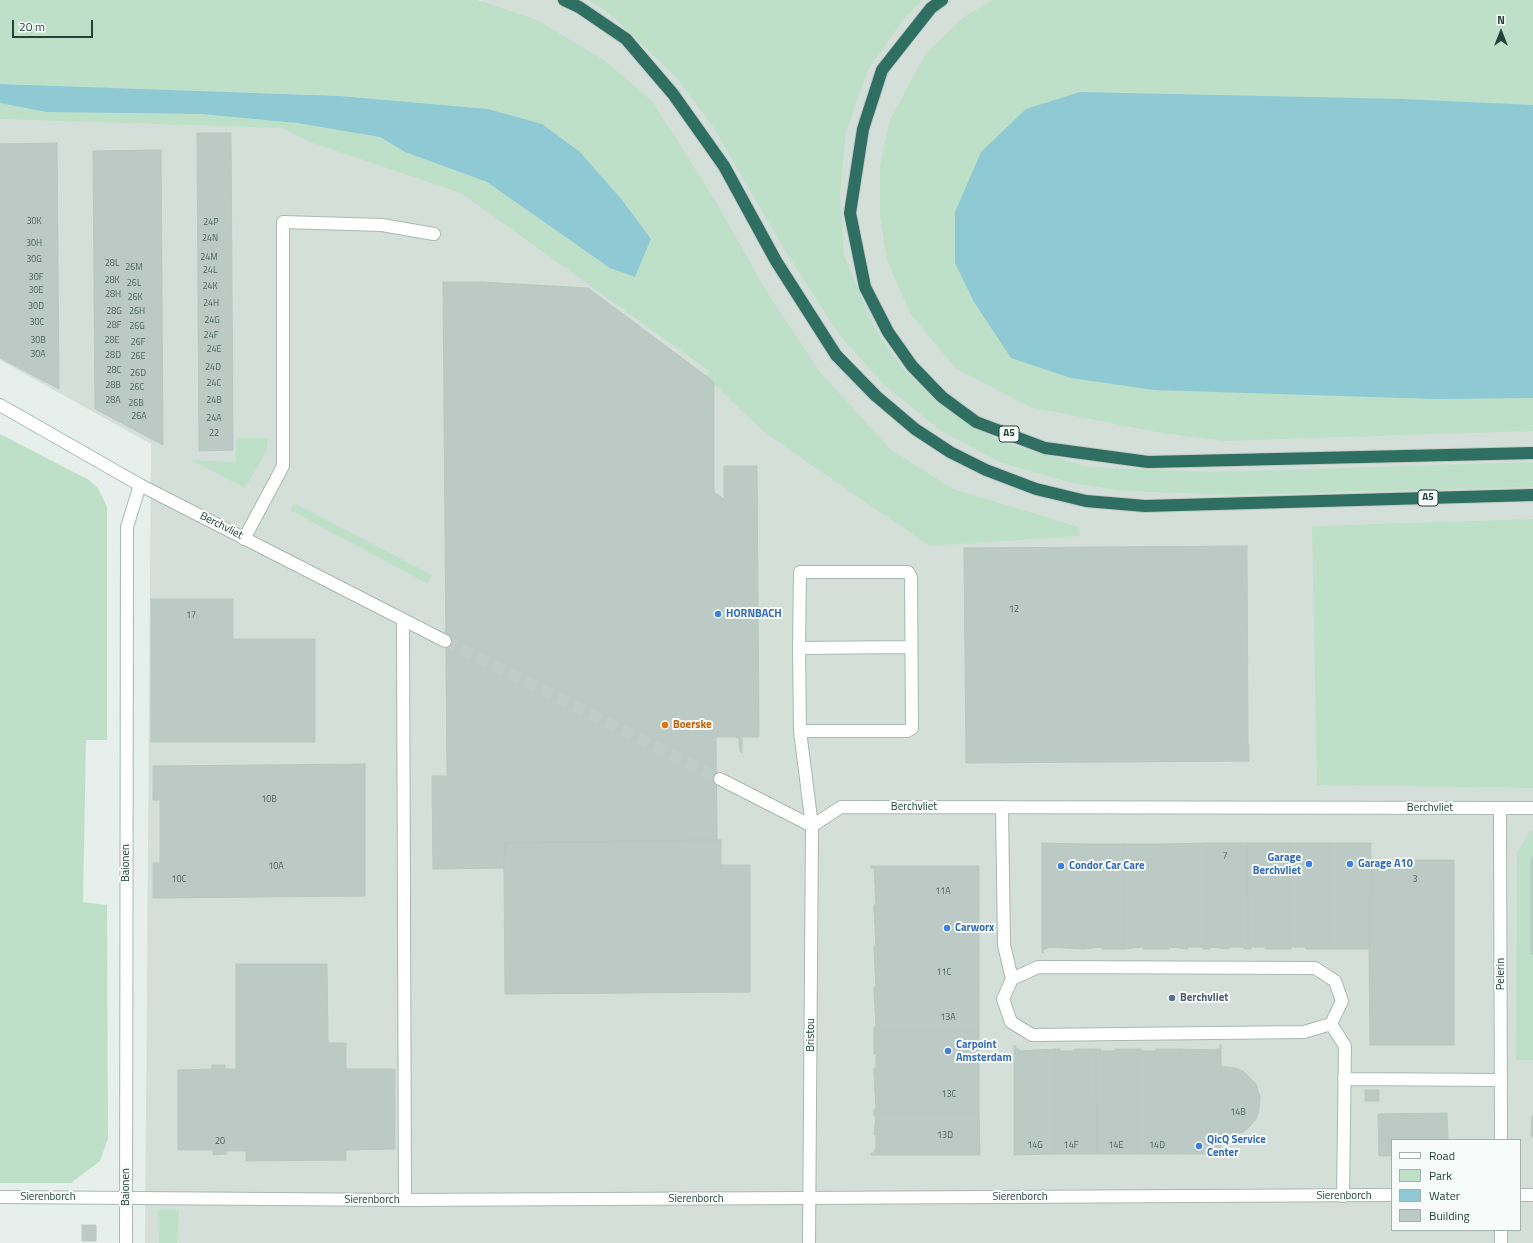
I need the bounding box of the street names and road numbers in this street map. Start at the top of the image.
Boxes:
road number: A5 [999,426,1019,442]
road number: A5 [1418,490,1438,506]
street label: Berchvliet [197,510,245,542]
street label: Berchvliet [891,800,937,814]
street label: Berchvliet [1407,801,1453,815]
street label: Baionen [119,844,133,882]
street label: Pelerin [1494,958,1508,990]
street label: Bristou [804,1018,818,1052]
street label: Baionen [119,1168,133,1206]
street label: Sierenborch [1316,1189,1372,1203]
street label: Sierenborch [20,1190,76,1204]
street label: Sierenborch [992,1190,1048,1204]
street label: Sierenborch [668,1192,724,1206]
street label: Sierenborch [344,1193,400,1207]

